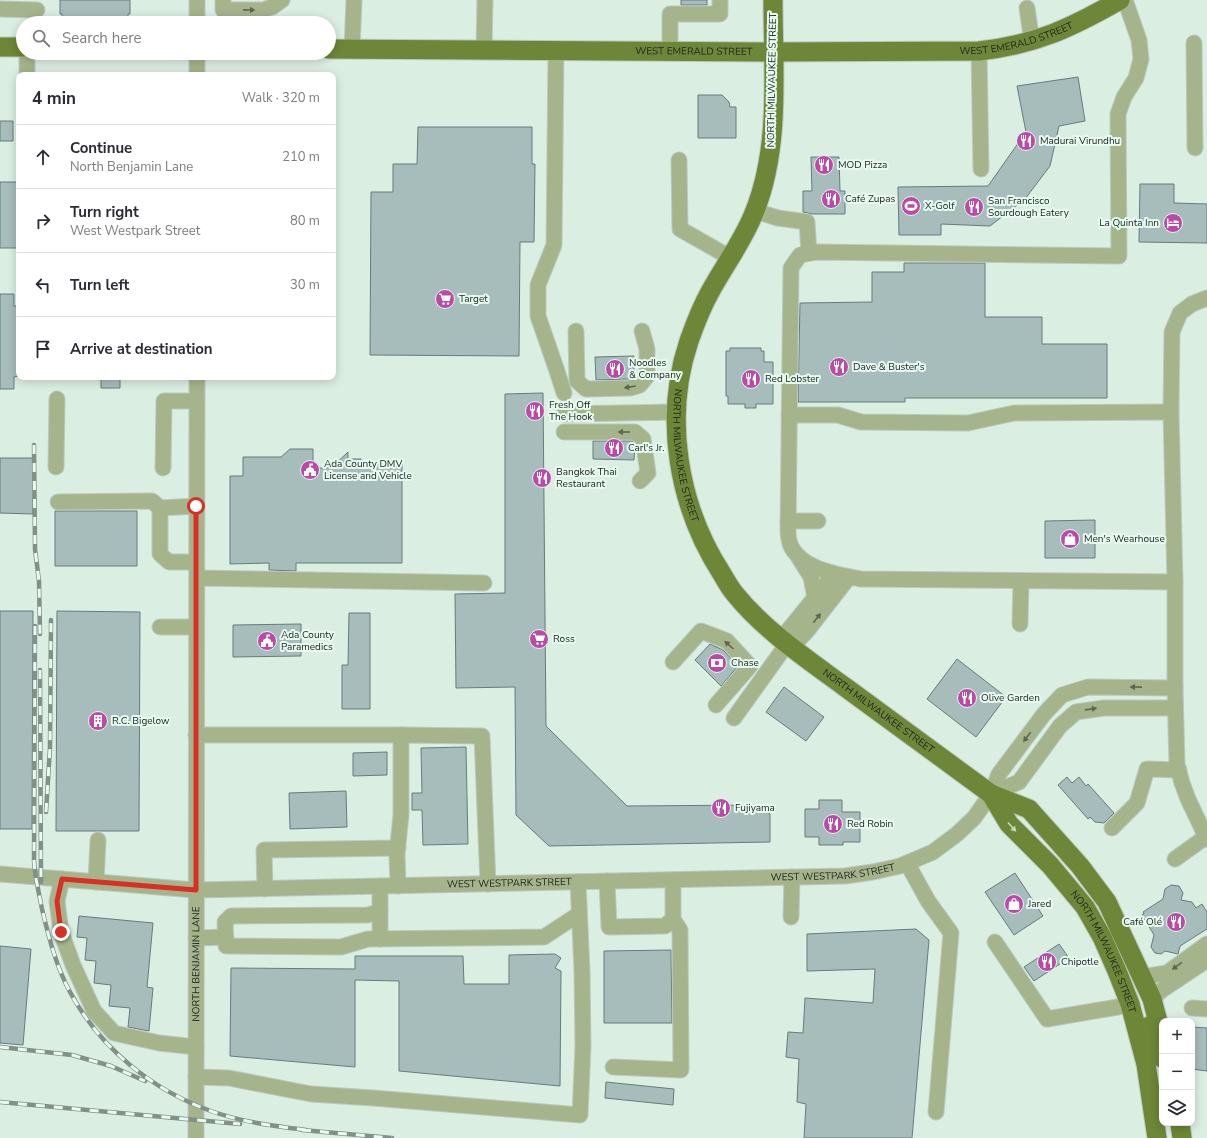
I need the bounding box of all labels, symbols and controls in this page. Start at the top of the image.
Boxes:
one-way arrow [243,7,256,13]
street label: NORTH MILWAUKEE STREET [764,12,780,148]
search box [16,16,336,60]
street label: WEST EMERALD STREET [959,19,1075,58]
icon: search [30,27,52,49]
text: Search here [62,28,142,48]
street label: WEST EMERALD STREET [635,44,753,59]
text: 4 min [32,87,76,110]
text: Walk · 320 m [242,89,320,107]
restaurant icon: Madurai Virundhu [1015,130,1037,152]
place label: Madurai Virundhu [1040,134,1120,148]
text: Continue [70,138,132,158]
icon: ahead [32,146,54,168]
text: 210 m [282,148,320,166]
restaurant icon: MOD Pizza [813,154,835,176]
text: North Benjamin Lane [70,158,193,176]
place label: MOD Pizza [838,158,887,172]
restaurant icon: Café Zupas [820,188,842,210]
place label: Café Zupas [845,192,895,206]
place label: San Francisco Sourdough Eatery [988,194,1070,220]
sports icon: X-Golf [900,195,922,217]
restaurant icon: San Francisco Sourdough Eatery [963,196,985,218]
place label: X-Golf [925,199,955,213]
text: Turn right [70,202,139,222]
icon: right [32,210,54,232]
text: 80 m [290,212,320,230]
hotel icon: La Quinta Inn [1162,212,1184,234]
place label: La Quinta Inn [1099,216,1159,230]
text: West Westpark Street [70,222,200,240]
icon: left [32,274,54,296]
text: Turn left [70,275,129,295]
text: 30 m [290,276,320,294]
supermarket icon: Target [434,288,456,310]
place label: Target [459,292,488,306]
icon: arrive [32,338,54,360]
text: Arrive at destination [70,339,213,359]
place label: Noodles & Company [629,356,682,382]
restaurant icon: Dave & Buster's [828,356,850,378]
restaurant icon: Noodles & Company [604,358,626,380]
place label: Dave & Buster's [853,360,925,374]
restaurant icon: Red Lobster [740,368,762,390]
place label: Red Lobster [765,372,820,386]
one-way arrow [624,384,636,390]
street label: NORTH MILWAUKEE STREET [669,388,702,524]
place label: Fresh Off The Hook [549,398,593,424]
restaurant icon: Fresh Off The Hook [524,400,546,422]
one-way arrow [617,429,630,435]
restaurant icon: Carl's Jr. [603,437,625,459]
place label: Carl's Jr. [628,441,665,455]
place label: Ada County DMV License and Vehicle [324,457,412,483]
public building icon: Ada County DMV License and Vehicle [299,459,321,481]
place label: Bangkok Thai Restaurant [556,465,617,491]
restaurant icon: Bangkok Thai Restaurant [531,467,553,489]
route start [187,497,205,515]
shop icon: Men's Wearhouse [1059,528,1081,550]
place label: Men's Wearhouse [1084,532,1165,546]
one-way arrow [812,612,821,623]
place label: Ada County Paramedics [281,628,335,654]
supermarket icon: Ross [528,628,550,650]
public building icon: Ada County Paramedics [256,630,278,652]
place label: Ross [553,632,575,646]
one-way arrow [724,640,734,649]
bank icon: Chase [706,652,728,674]
place label: Chase [731,656,759,670]
street label: NORTH MILWAUKEE STREET [820,666,937,757]
one-way arrow [1129,684,1142,690]
restaurant icon: Olive Garden [956,687,978,709]
place label: Olive Garden [981,691,1040,705]
one-way arrow [1085,706,1097,712]
building icon: R.C. Bigelow [87,710,109,732]
place label: R.C. Bigelow [112,714,170,728]
one-way arrow [1023,731,1031,742]
restaurant icon: Fujiyama [710,797,732,819]
place label: Fujiyama [735,801,775,815]
restaurant icon: Red Robin [822,813,844,835]
place label: Red Robin [847,817,893,831]
one-way arrow [1008,821,1017,832]
street label: WEST WESTPARK STREET [771,860,896,885]
street label: WEST WESTPARK STREET [447,875,572,892]
street label: NORTH MILWAUKEE STREET [1067,888,1139,1014]
shop icon: Jared [1003,893,1025,915]
place label: Jared [1027,897,1051,911]
street label: NORTH BENJAMIN LANE [189,906,203,1022]
restaurant icon: Café Olé [1165,911,1187,933]
place label: Café Olé [1123,915,1162,929]
route end [52,923,70,941]
restaurant icon: Chipotle [1036,951,1058,973]
place label: Chipotle [1061,955,1099,969]
one-way arrow [1171,962,1182,970]
map controls [1159,1018,1195,1126]
button: + [1159,1018,1195,1054]
button: − [1159,1054,1195,1090]
button: layers [1159,1090,1195,1126]

